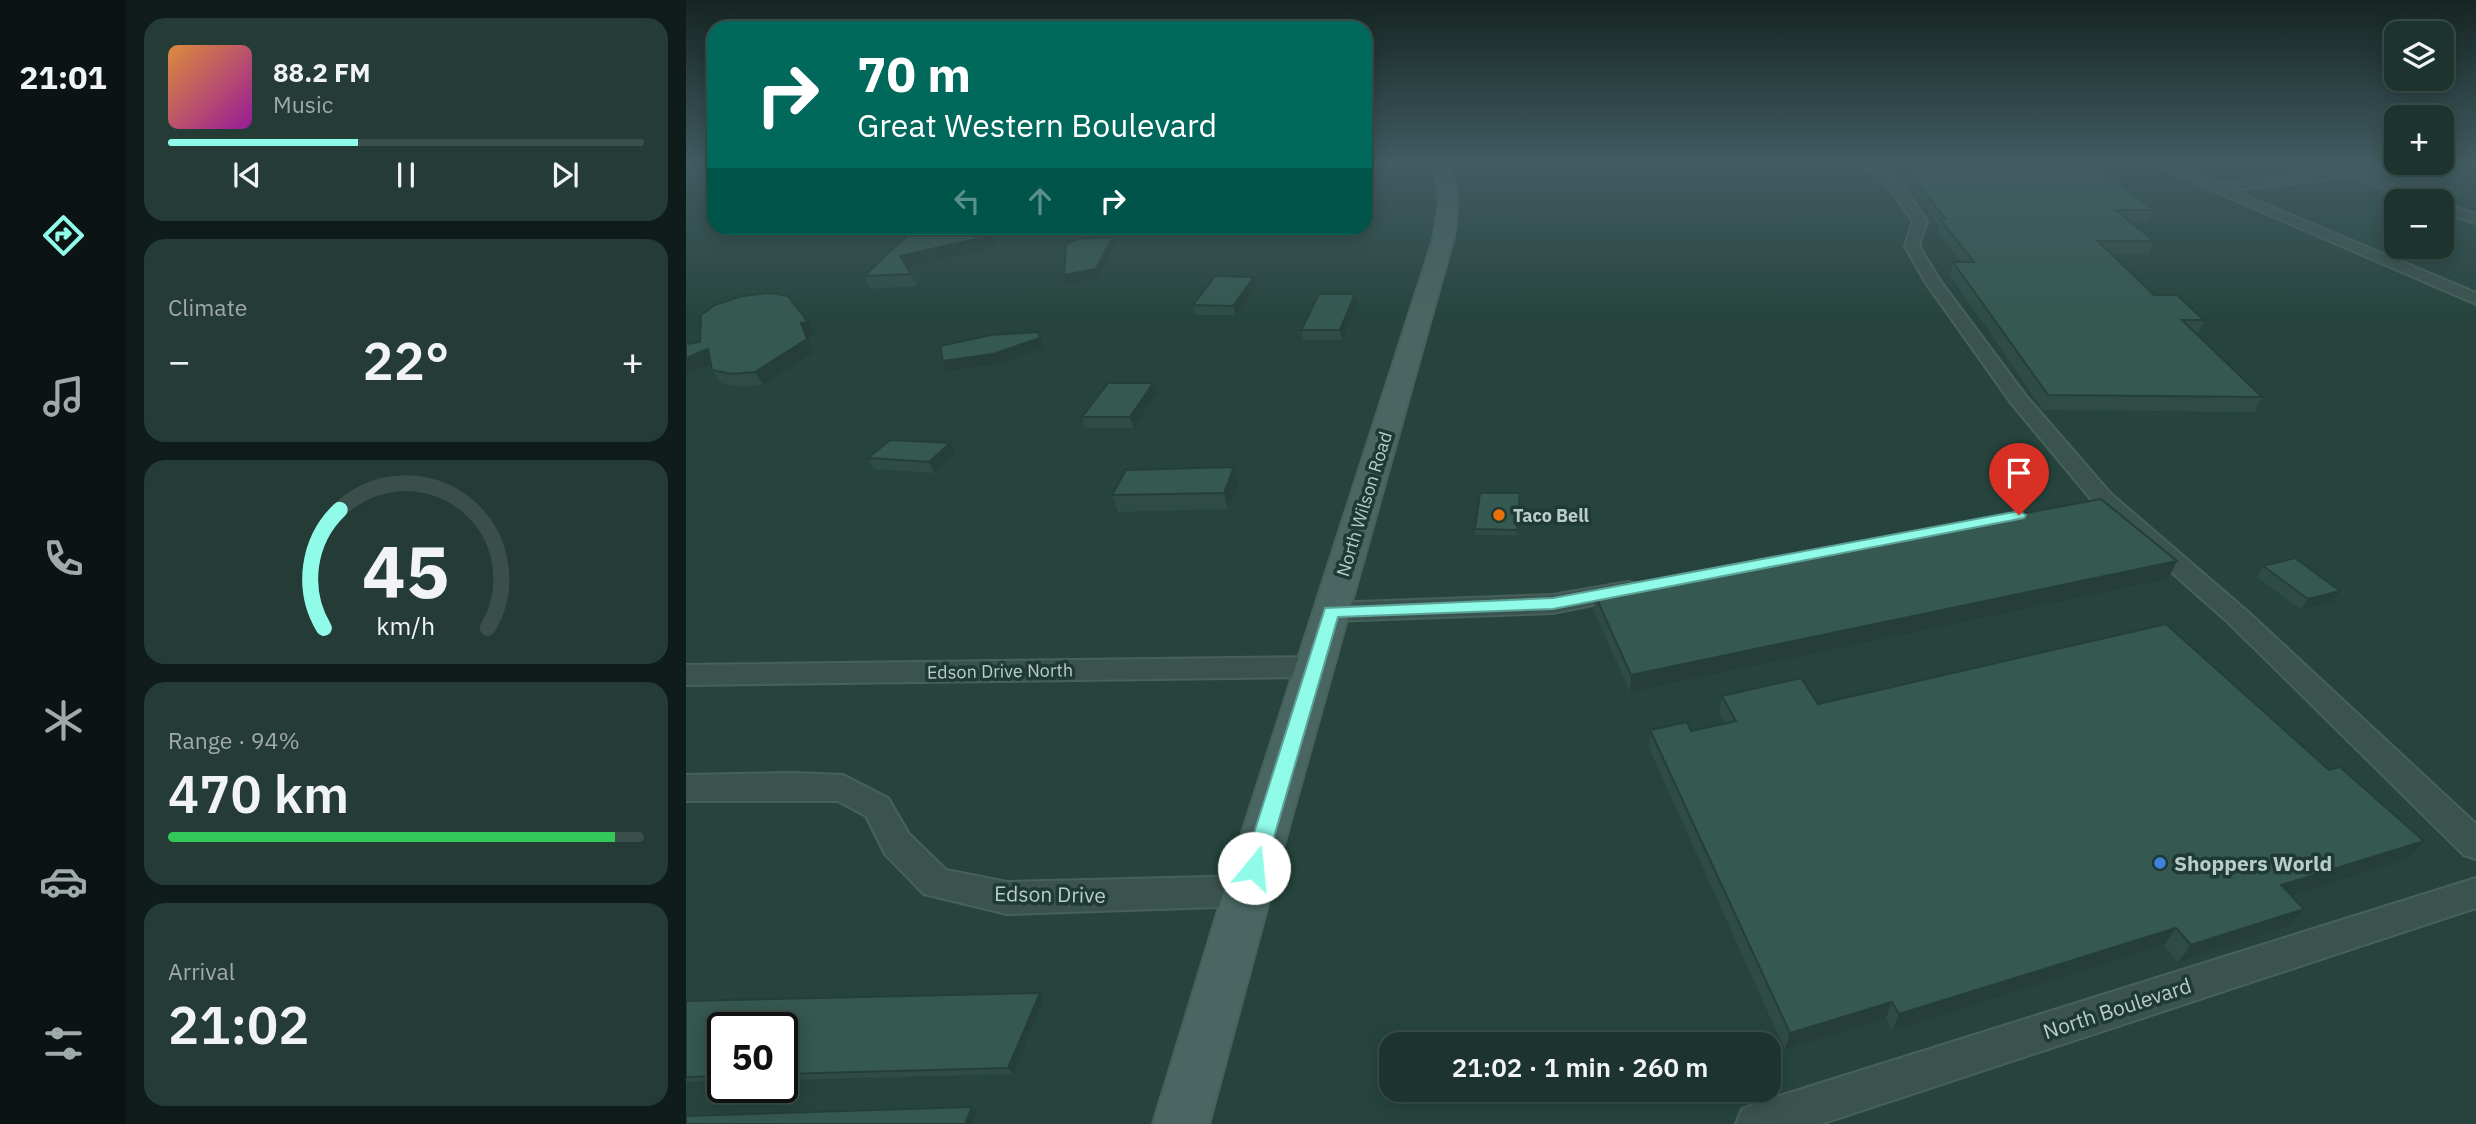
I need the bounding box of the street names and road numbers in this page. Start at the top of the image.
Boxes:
street label: North Wilson Road [1331,429,1397,579]
street label: Edson Drive North [927,658,1073,684]
street label: Edson Drive [994,879,1106,909]
street label: North Boulevard [2039,971,2195,1045]

